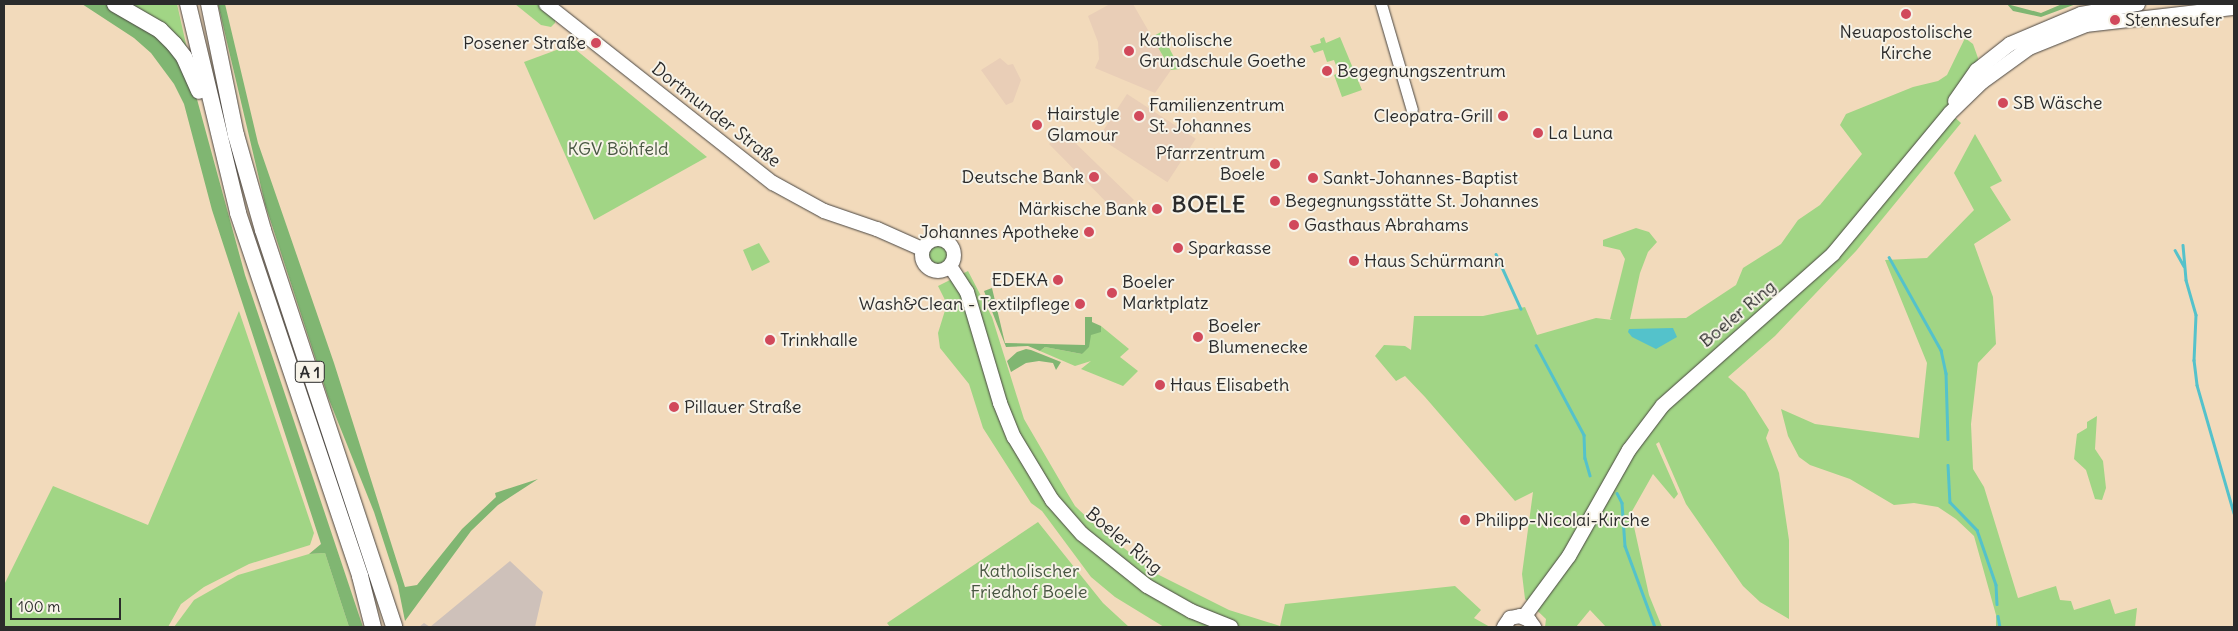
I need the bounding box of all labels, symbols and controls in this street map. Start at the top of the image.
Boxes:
marker: Neuapostolische Kirche [1900,8,1912,20]
place label: Stennesufer [2125,9,2222,31]
marker: Stennesufer [2109,14,2121,26]
place label: Neuapostolische Kirche [1840,22,1972,64]
place label: Katholische Grundschule Goethe [1139,30,1306,72]
place label: Posener Straße [463,32,586,54]
marker: Posener Straße [590,37,602,49]
marker: Katholische Grundschule Goethe [1123,45,1135,57]
street label: Dortmunder Straße [647,58,785,172]
place label: Begegnungszentrum [1337,60,1506,82]
marker: Begegnungszentrum [1321,65,1333,77]
place label: SB Wäsche [2013,92,2103,114]
place label: Familienzentrum St. Johannes [1149,95,1285,138]
marker: SB Wäsche [1997,97,2009,109]
place label: Hairstyle Glamour [1047,104,1120,146]
place label: Cleopatra-Grill [1373,105,1493,127]
marker: Familienzentrum St. Johannes [1133,110,1145,122]
marker: Cleopatra-Grill [1497,110,1509,122]
marker: Hairstyle Glamour [1031,119,1043,131]
place label: La Luna [1548,122,1613,144]
marker: La Luna [1532,127,1544,139]
park label: KGV Böhfeld [567,138,669,160]
place label: Pfarrzentrum Boele [1156,143,1265,186]
marker: Pfarrzentrum Boele [1269,158,1281,170]
place label: Deutsche Bank [962,166,1084,188]
place label: Sankt-Johannes-Baptist [1323,167,1518,189]
marker: Deutsche Bank [1088,171,1100,183]
marker: Sankt-Johannes-Baptist [1307,172,1319,184]
place label: Begegnungsstätte St. Johannes [1285,190,1539,212]
district label: BOELE [1171,192,1247,218]
marker: Begegnungsstätte St. Johannes [1269,195,1281,207]
place label: Märkische Bank [1018,198,1147,220]
marker: Märkische Bank [1151,203,1163,215]
place label: Gasthaus Abrahams [1304,214,1469,236]
marker: Gasthaus Abrahams [1288,219,1300,231]
place label: Johannes Apotheke [919,221,1079,243]
marker: Johannes Apotheke [1083,226,1095,238]
place label: Sparkasse [1188,237,1271,259]
marker: Sparkasse [1172,242,1184,254]
place label: Haus Schürmann [1364,250,1504,272]
marker: Haus Schürmann [1348,255,1360,267]
place label: EDEKA [991,269,1048,291]
place label: Boeler Marktplatz [1122,272,1209,314]
marker: EDEKA [1052,274,1064,286]
street label: Boeler Ring [1695,276,1781,352]
marker: Boeler Marktplatz [1106,287,1118,299]
place label: Wash&Clean - Textilpflege [859,293,1070,315]
marker: Wash&Clean - Textilpflege [1074,298,1086,310]
place label: Boeler Blumenecke [1208,316,1308,358]
place label: Trinkhalle [780,329,858,351]
marker: Boeler Blumenecke [1192,331,1204,343]
marker: Trinkhalle [764,334,776,346]
road number: A 1 [294,358,326,386]
place label: Haus Elisabeth [1170,374,1289,396]
marker: Haus Elisabeth [1154,379,1166,391]
place label: Pillauer Straße [684,396,802,418]
marker: Pillauer Straße [668,401,680,413]
street label: Boeler Ring [1081,503,1167,579]
place label: Philipp-Nicolai-Kirche [1475,509,1650,531]
marker: Philipp-Nicolai-Kirche [1459,514,1471,526]
park label: Katholischer Friedhof Boele [971,561,1087,604]
scale bar [12,588,124,620]
text: 100 m [18,597,60,616]

